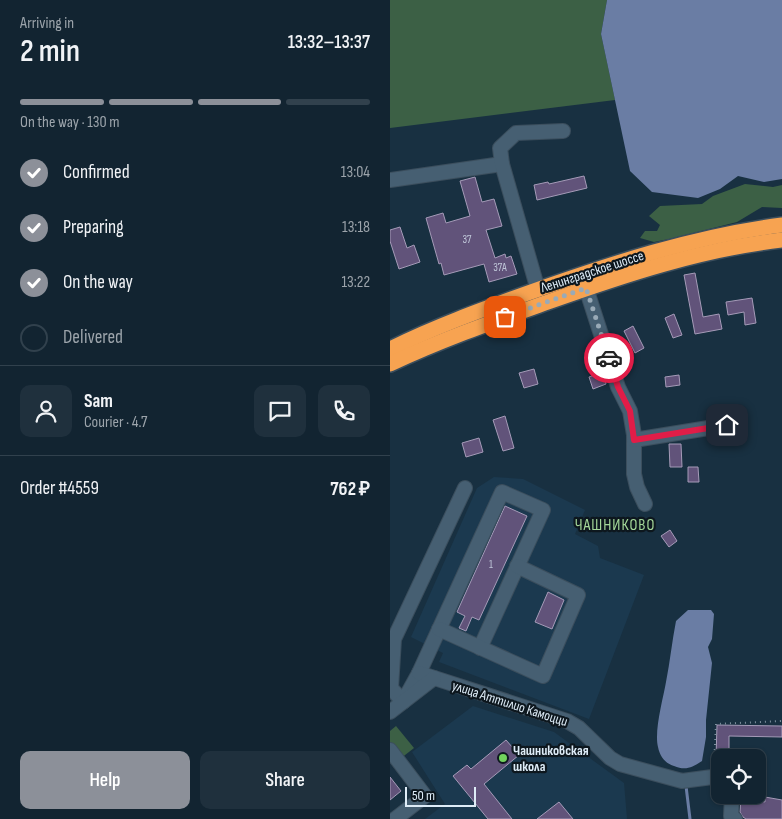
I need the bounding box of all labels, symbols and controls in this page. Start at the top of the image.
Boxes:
text: Arriving in [20,14,74,33]
text: 13:32–13:37 [288,31,370,54]
text: 2 min [20,32,80,71]
text: On the way · 130 m [20,113,119,132]
icon: check [20,159,48,187]
text: Confirmed [63,161,130,184]
text: 13:04 [341,163,370,182]
icon: check [20,214,48,242]
text: Preparing [63,216,124,239]
text: 13:18 [342,218,370,237]
house number: 37 [462,233,472,246]
street label: Ленинградское шоссе [538,247,646,296]
house number: 37А [493,261,507,274]
icon: check [20,269,48,297]
text: On the way [63,271,133,294]
text: 13:22 [341,273,370,292]
pin [484,296,526,338]
icon: bag [491,303,519,331]
text: Delivered [63,326,123,349]
courier [584,333,634,383]
icon: car [595,344,623,372]
button: person [20,385,72,437]
button: chat [254,385,306,437]
button: phone [318,385,370,437]
text: Sam [84,390,113,413]
pin [706,404,748,446]
icon: home [713,411,741,439]
text: Courier · 4.7 [84,413,147,432]
text: Order #4559 [20,477,99,500]
text: 762 ₽ [330,478,370,501]
district label: ЧАШНИКОВО [575,516,655,535]
house number: 1 [489,558,493,571]
street label: улица Аттилио Камоцци [450,677,570,730]
place label: Чашниковская школа [513,742,589,775]
map controls [711,749,766,804]
button: locate [711,749,766,804]
button: Help [20,751,190,809]
button: Share [200,751,370,809]
marker: Чашниковская школа [497,752,509,764]
scale bar [405,784,476,807]
text: 50 m [412,787,435,804]

